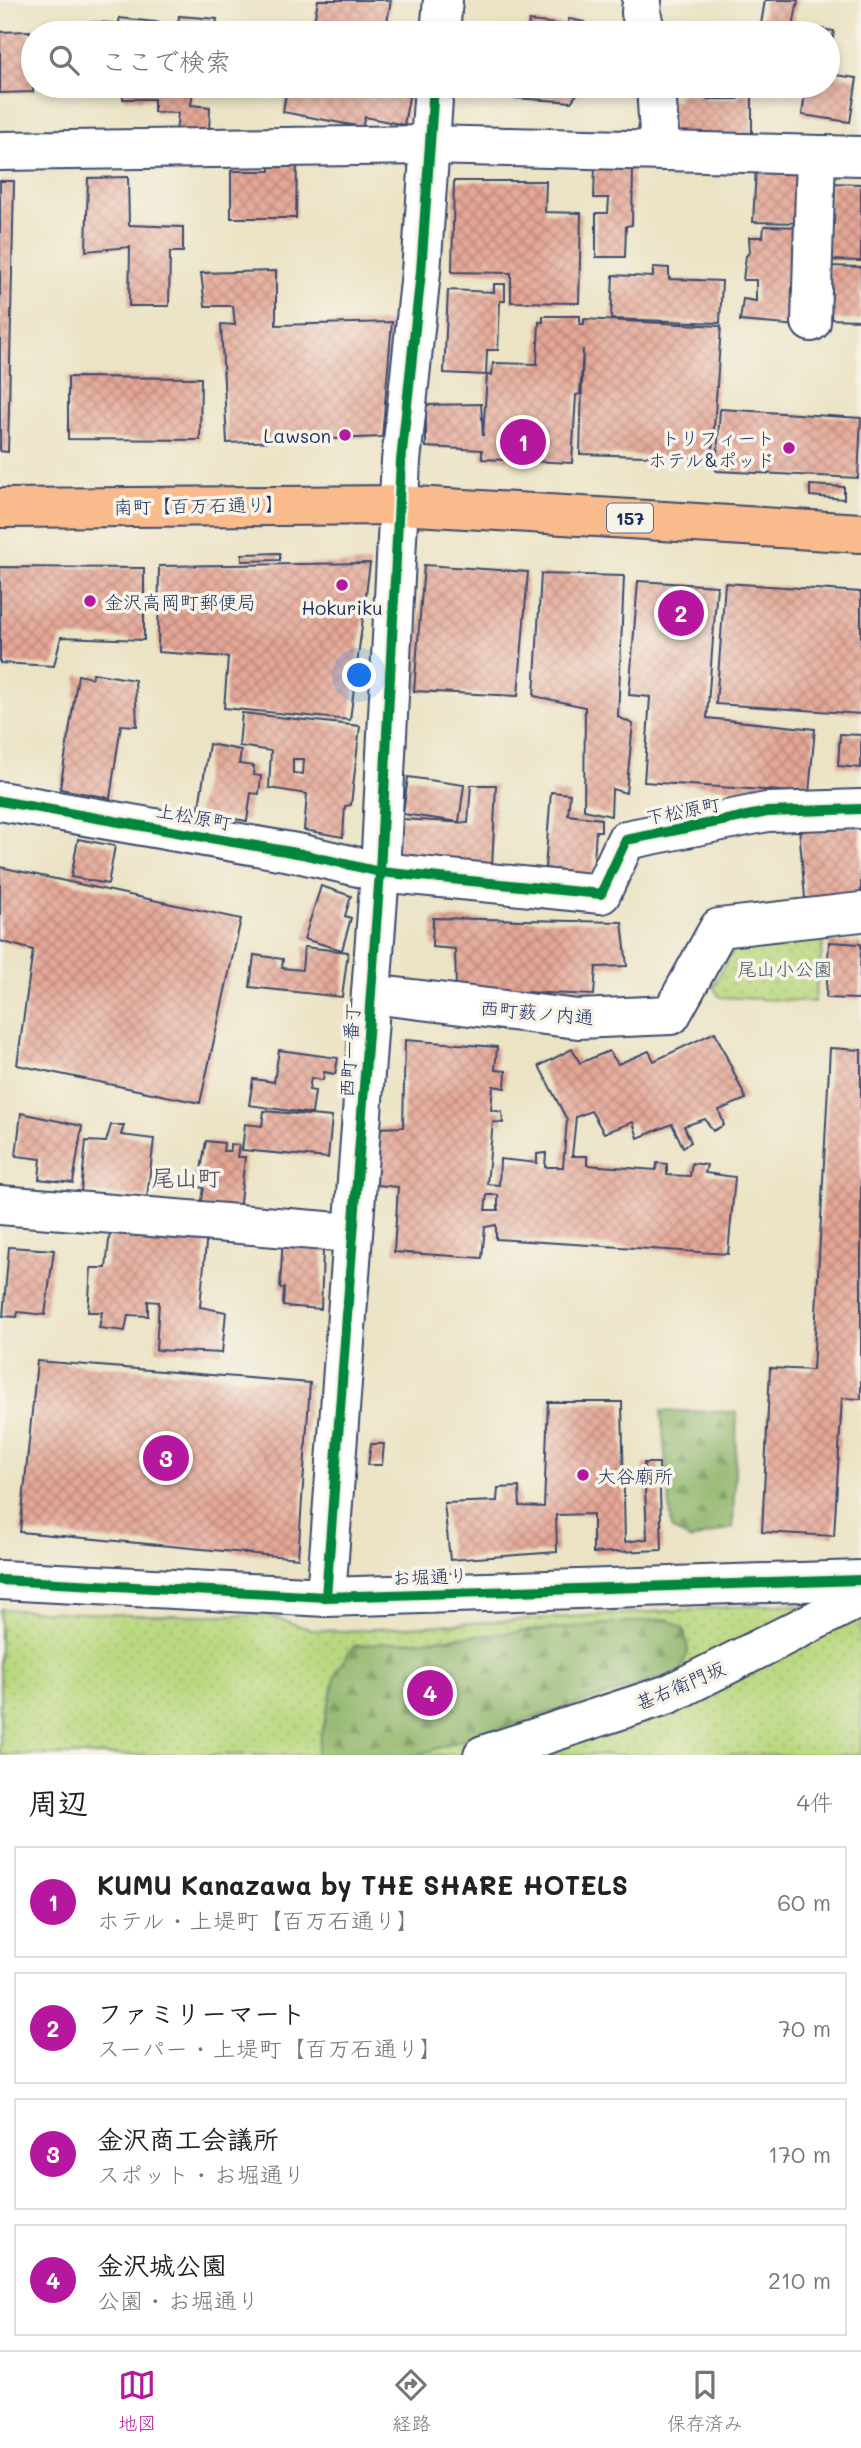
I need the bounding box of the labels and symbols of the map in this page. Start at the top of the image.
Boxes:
pin: 1 [500,416,546,468]
place label: Lawson [263,423,331,448]
place label: トリフィート ホテル&ポッド [648,425,775,472]
marker: Lawson [337,427,353,443]
marker: トリフィート ホテル&ポッド [781,440,797,456]
street label: 南町【百万石通り】 [113,491,285,519]
road number: 157 [607,504,653,532]
marker: Hokuriku [334,577,350,593]
pin: 2 [658,587,704,639]
place label: 金沢高岡町郵便局 [104,589,256,614]
marker: 金沢高岡町郵便局 [82,593,98,609]
place label: Hokuriku [301,595,383,620]
your location [342,658,376,692]
street label: 下松原町 [643,790,723,830]
street label: 上松原町 [154,797,234,835]
park label: 尾山小公園 [737,956,833,981]
street label: 西町薮ノ内通 [479,995,595,1029]
street label: 西町一番丁 [333,1002,365,1098]
district label: 尾山町 [152,1162,221,1192]
pin: 3 [143,1432,189,1484]
place label: 大谷廟所 [597,1463,673,1488]
marker: 大谷廟所 [575,1467,591,1483]
street label: お堀通り [392,1562,468,1590]
street label: 甚右衛門坂 [631,1655,729,1715]
pin: 4 [407,1667,453,1719]

